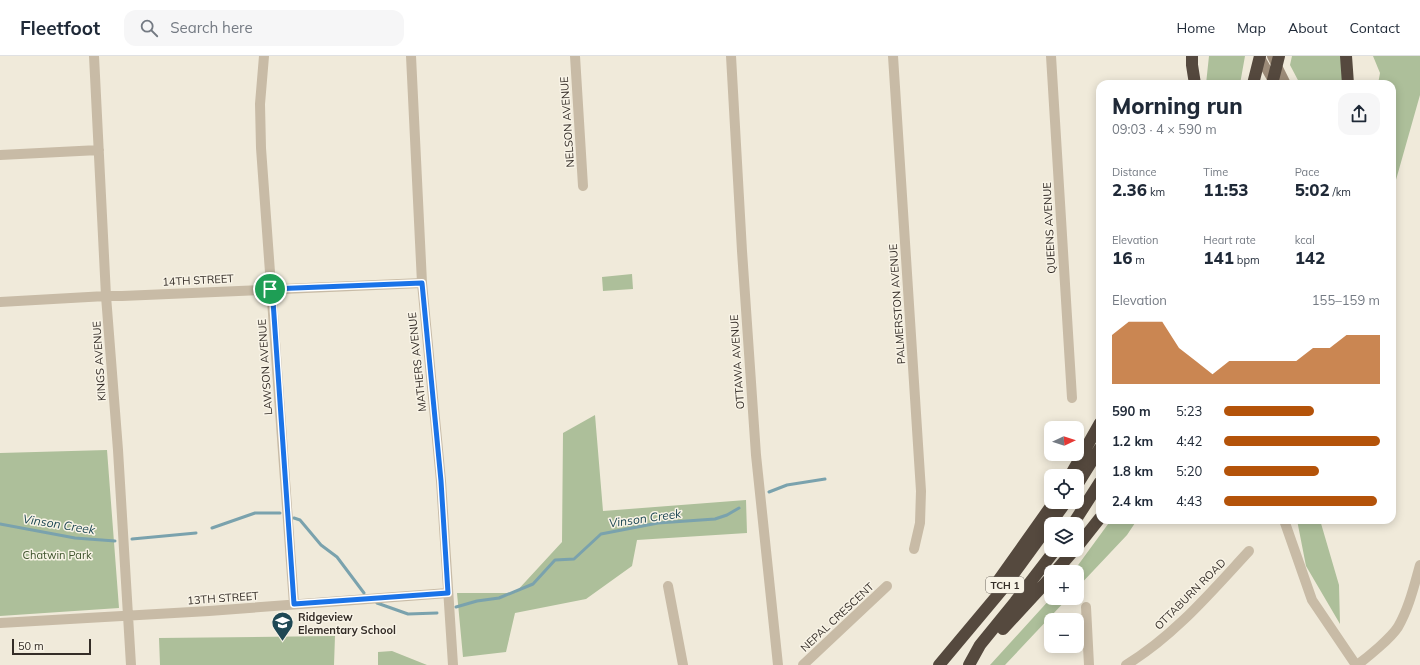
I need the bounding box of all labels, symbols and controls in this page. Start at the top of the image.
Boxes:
search box [124,10,404,46]
text: Fleetfoot [20,16,100,40]
icon: search [138,17,160,39]
text: Search here [170,18,253,37]
text: Home [1176,19,1215,37]
text: Map [1237,19,1266,37]
text: About [1288,19,1328,37]
text: Contact [1350,19,1400,37]
street label: NELSON AVENUE [557,76,577,168]
text: Morning run [1112,92,1243,120]
button: share [1338,93,1380,135]
text: 09:03 · 4 × 590 m [1112,121,1217,137]
text: Distance [1112,165,1156,179]
text: Time [1203,165,1228,179]
text: Pace [1295,165,1319,179]
text: 2.36 [1112,179,1147,200]
text: 11:53 [1203,179,1249,200]
text: 5:02 [1295,179,1330,200]
street label: QUEENS AVENUE [1040,182,1058,274]
text: km [1147,185,1165,199]
text: /km [1330,185,1351,199]
text: Elevation [1112,233,1159,247]
text: Heart rate [1203,233,1256,247]
text: kcal [1295,233,1315,247]
street label: PALMERSTON AVENUE [886,243,908,365]
text: 16 [1112,247,1132,268]
text: 141 [1203,247,1234,268]
text: 142 [1295,247,1325,268]
text: m [1132,253,1145,267]
text: bpm [1234,253,1260,267]
street label: 14TH STREET [162,271,234,289]
pin [253,272,287,306]
icon: arrive [259,278,281,300]
text: Elevation [1112,292,1167,308]
text: 155–159 m [1312,292,1380,308]
street label: MATHERS AVENUE [405,312,429,412]
street label: OTTAWA AVENUE [727,314,747,410]
street label: LAWSON AVENUE [255,319,275,415]
street label: KINGS AVENUE [89,321,109,401]
text: 590 m [1112,403,1151,419]
text: 5:23 [1176,403,1202,419]
north arrow [1044,421,1084,461]
map controls [1044,421,1084,653]
text: 1.2 km [1112,433,1153,449]
text: 4:42 [1176,433,1202,449]
text: 1.8 km [1112,463,1153,479]
text: 5:20 [1176,463,1202,479]
button: locate [1044,469,1084,509]
text: 2.4 km [1112,493,1153,509]
text: 4:43 [1176,493,1202,509]
water label: Vinson Creek [608,505,683,531]
water label: Vinson Creek [22,511,97,537]
button: layers [1044,517,1084,557]
park label: Chatwin Park [22,548,92,562]
street label: OTTABURN ROAD [1151,555,1229,633]
button: + [1044,565,1084,605]
road number: TCH 1 [986,577,1024,593]
street label: NEPAL CRESCENT [797,579,877,655]
street label: 13TH STREET [187,588,260,607]
school or university icon: Ridgeview Elementary School [270,610,296,643]
place label: Ridgeview Elementary School [298,610,396,637]
button: − [1044,613,1084,653]
scale bar [12,637,91,656]
text: 50 m [18,639,44,653]

